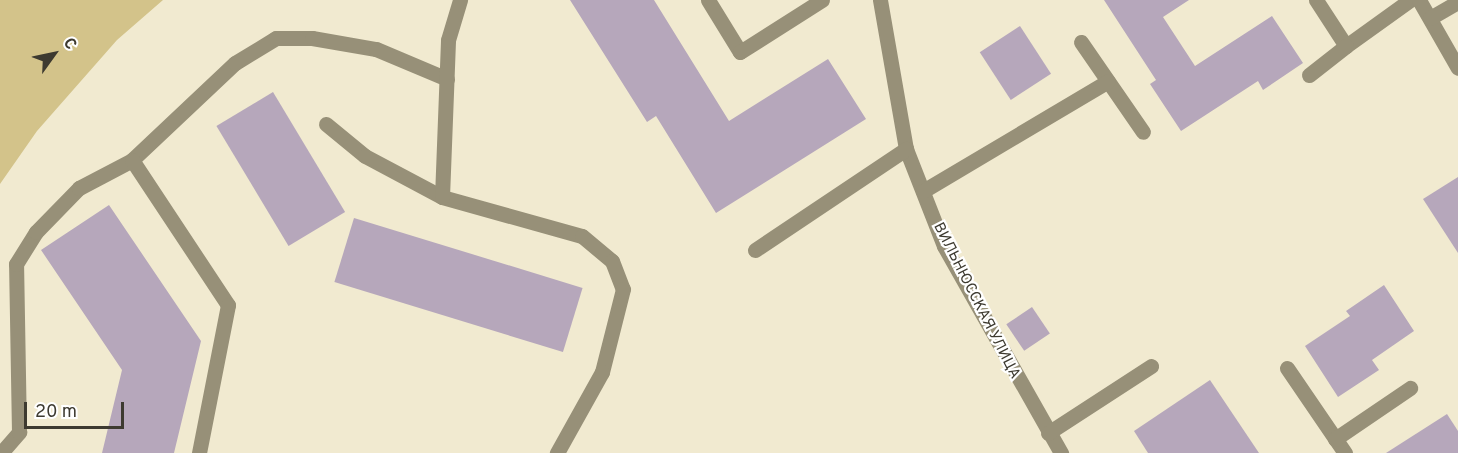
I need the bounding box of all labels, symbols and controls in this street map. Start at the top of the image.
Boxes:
north arrow [24,24,84,84]
text: С [58,34,80,54]
street label: ВИЛЬНЮССКАЯ УЛИЦА [929,220,1023,382]
scale bar [27,390,128,428]
text: 20 m [35,401,77,424]

